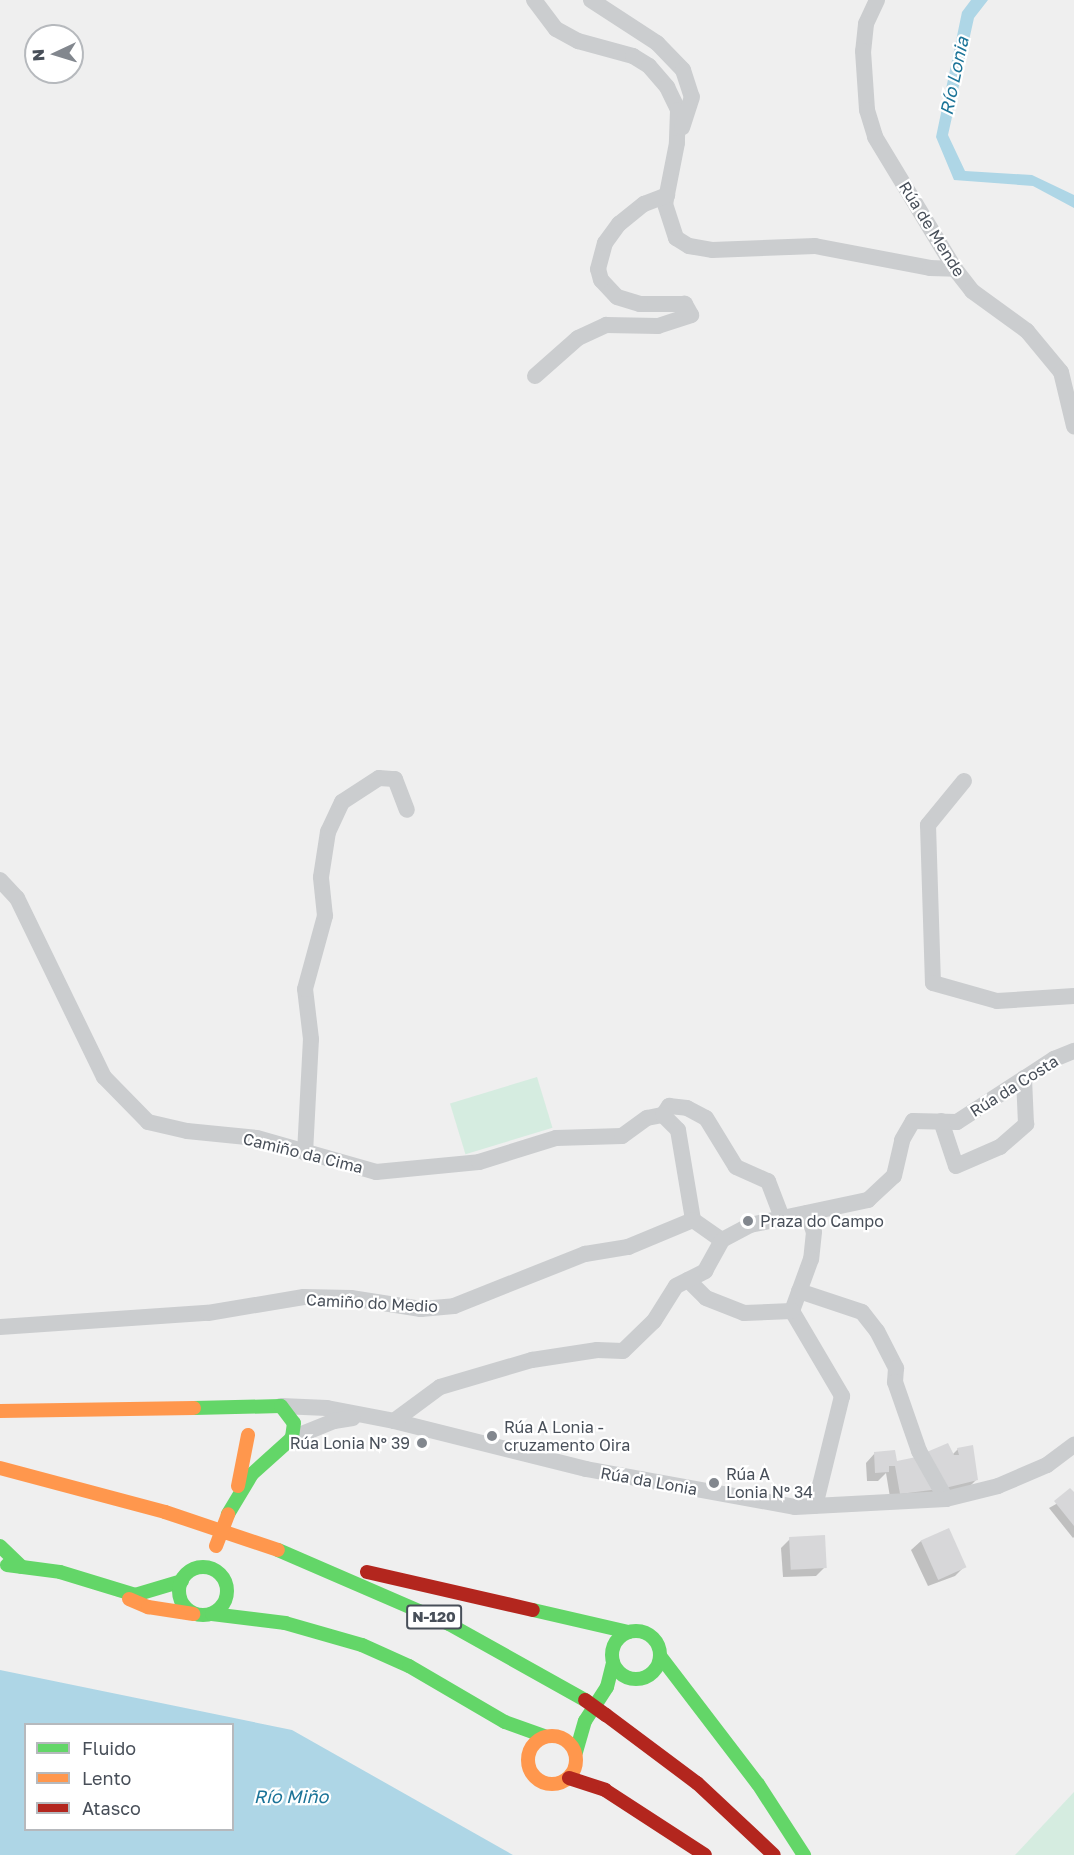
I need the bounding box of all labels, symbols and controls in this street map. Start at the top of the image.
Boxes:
north arrow [24,24,84,84]
water label: Río Lonia [935,35,973,117]
text: N [28,48,48,62]
street label: Rúa de Mende [895,178,969,280]
street label: Rúa da Costa [966,1051,1062,1121]
street label: Camiño da Cima [241,1129,365,1177]
place label: Praza do Campo [760,1211,884,1231]
marker: Praza do Campo [741,1214,755,1228]
street label: Camiño do Medio [306,1290,438,1316]
place label: Rúa A Lonia - cruzamento Oira [504,1417,630,1455]
marker: Rúa A Lonia - cruzamento Oira [485,1429,499,1443]
place label: Rúa Lonia Nº 39 [290,1433,410,1453]
marker: Rúa Lonia Nº 39 [415,1436,429,1450]
street label: Rúa da Lonia [599,1463,699,1499]
place label: Rúa A Lonia Nº 34 [726,1464,813,1502]
marker: Rúa A Lonia Nº 34 [707,1476,721,1490]
road number: N-120 [406,1605,462,1629]
legend [24,1723,234,1831]
text: Fluido [82,1737,136,1759]
text: Lento [82,1767,131,1789]
water label: Río Miño [254,1785,328,1807]
text: Atasco [82,1797,141,1819]

